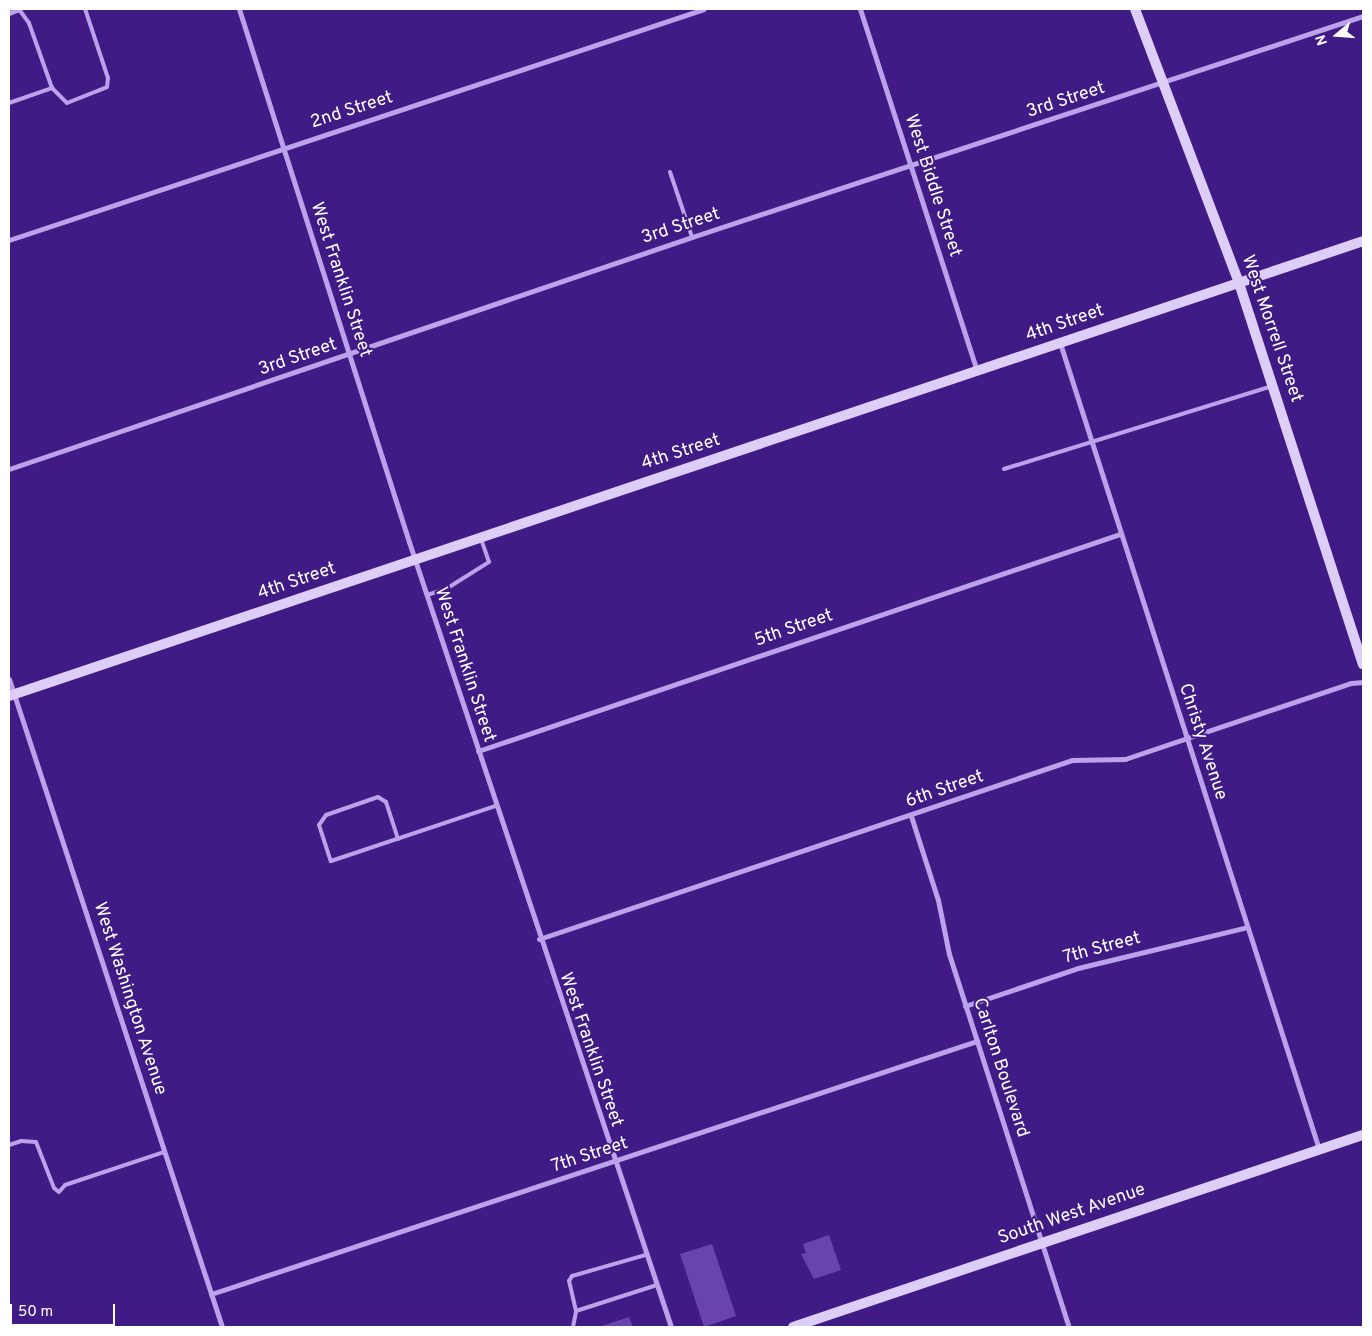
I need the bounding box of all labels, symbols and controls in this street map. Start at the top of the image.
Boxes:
north arrow [1312,10,1362,60]
text: N [1313,32,1332,47]
street label: 3rd Street [1024,78,1108,124]
street label: 2nd Street [308,88,396,134]
street label: West Biddle Street [899,112,965,260]
street label: West Franklin Street [305,200,375,360]
street label: 3rd Street [639,204,723,250]
street label: West Morrell Street [1236,252,1306,406]
street label: 4th Street [1023,301,1107,347]
street label: 3rd Street [256,335,340,381]
street label: 4th Street [639,430,723,476]
street label: 4th Street [255,559,339,605]
street label: West Franklin Street [429,585,499,745]
street label: 5th Street [752,606,836,652]
street label: Christy Avenue [1173,681,1231,803]
street label: 6th Street [903,767,987,813]
street label: West Washington Avenue [87,899,171,1099]
street label: 7th Street [1061,928,1143,970]
street label: West Franklin Street [553,970,627,1130]
street label: Carlton Boulevard [967,996,1033,1140]
street label: 7th Street [549,1133,631,1179]
street label: South West Avenue [995,1180,1149,1250]
scale bar [12,1294,118,1326]
text: 50 m [18,1303,53,1322]

